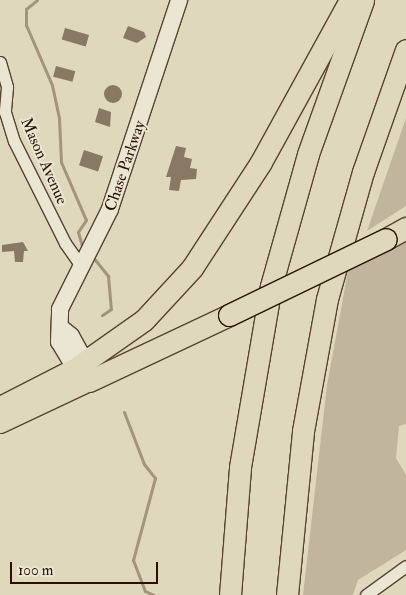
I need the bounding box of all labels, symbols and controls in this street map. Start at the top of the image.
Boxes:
street label: Mason Avenue [16,115,72,207]
street label: Chase Parkway [101,118,149,214]
scale bar [12,552,160,584]
text: 100 m [18,561,53,580]

